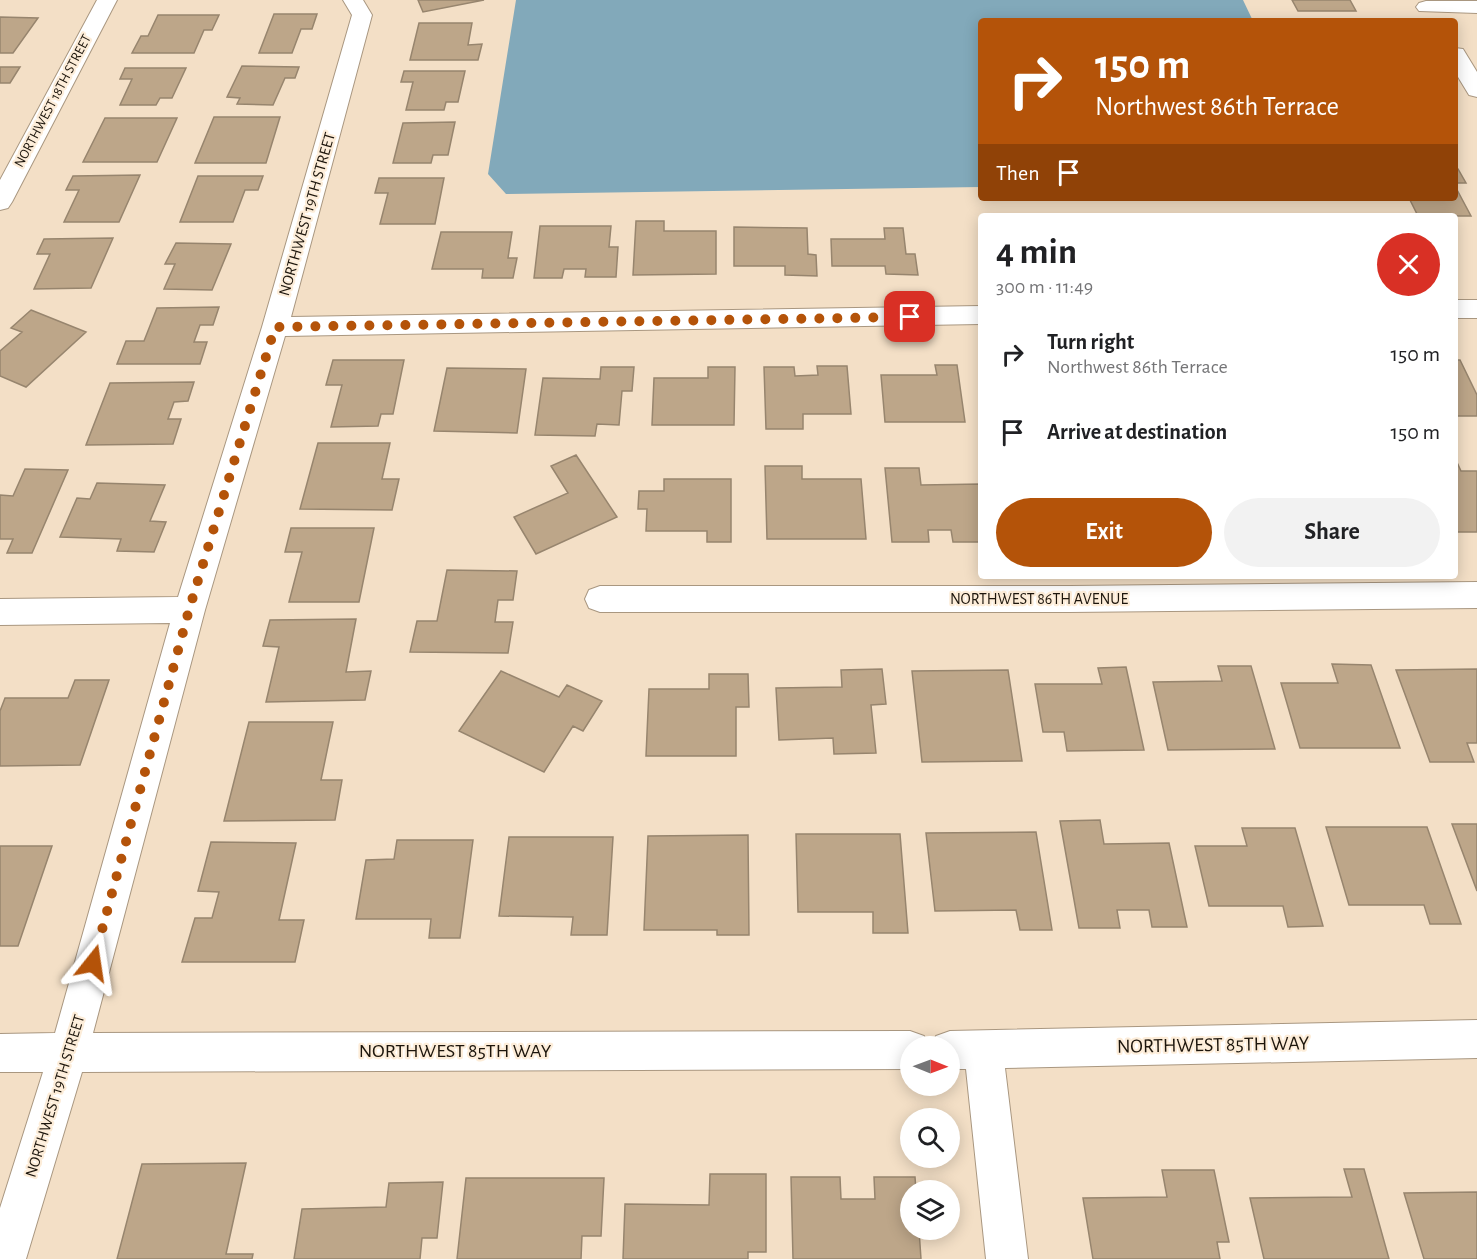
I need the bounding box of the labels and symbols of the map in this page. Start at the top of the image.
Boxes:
street label: NORTHWEST 18TH STREET [12,32,94,170]
street label: NORTHWEST 19TH STREET [276,130,338,297]
pin [884,291,935,342]
street label: NORTHWEST 86TH AVENUE [950,591,1128,607]
position arrow [61,931,125,995]
street label: NORTHWEST 19TH STREET [23,1013,87,1179]
street label: NORTHWEST 85TH WAY [1117,1033,1310,1057]
north arrow [900,1036,960,1096]
street label: NORTHWEST 85TH WAY [359,1041,552,1061]

